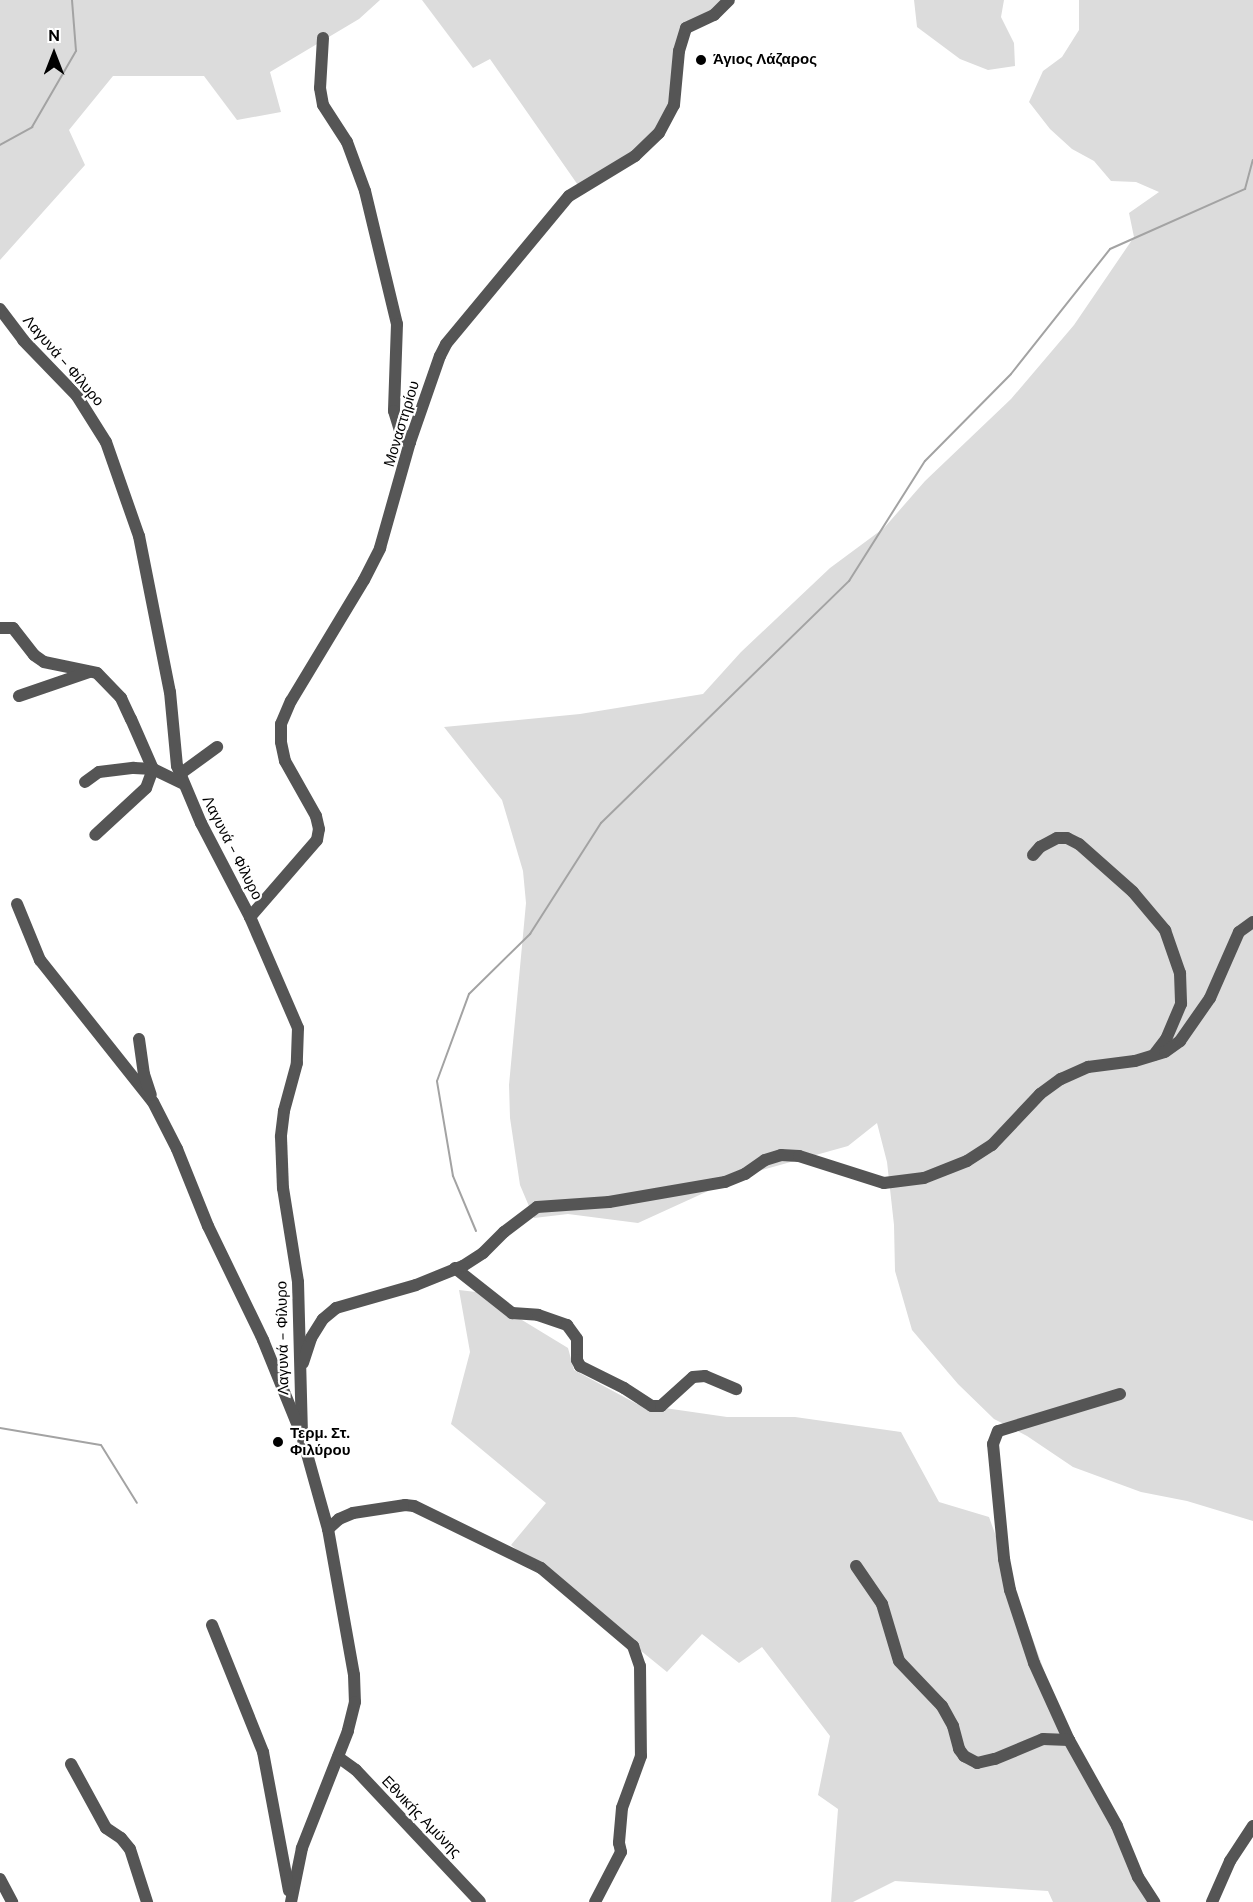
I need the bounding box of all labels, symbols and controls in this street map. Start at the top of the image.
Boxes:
north arrow [24,24,84,84]
text: N [48,25,60,46]
place label: Άγιος Λάζαρος [713,51,817,69]
marker: Άγιος Λάζαρος [694,53,708,67]
street label: Λαγυνά - Φίλυρο [19,312,107,410]
street label: Μοναστηρίου [380,379,424,469]
street label: Λαγυνά - Φίλυρο [198,793,266,903]
street label: Λαγυνά - Φίλυρο [273,1281,293,1395]
place label: Τερμ. Στ. Φιλύρου [290,1424,350,1459]
marker: Τερμ. Στ. Φιλύρου [271,1435,285,1449]
street label: Εθνικής Αμύνης [378,1773,464,1861]

